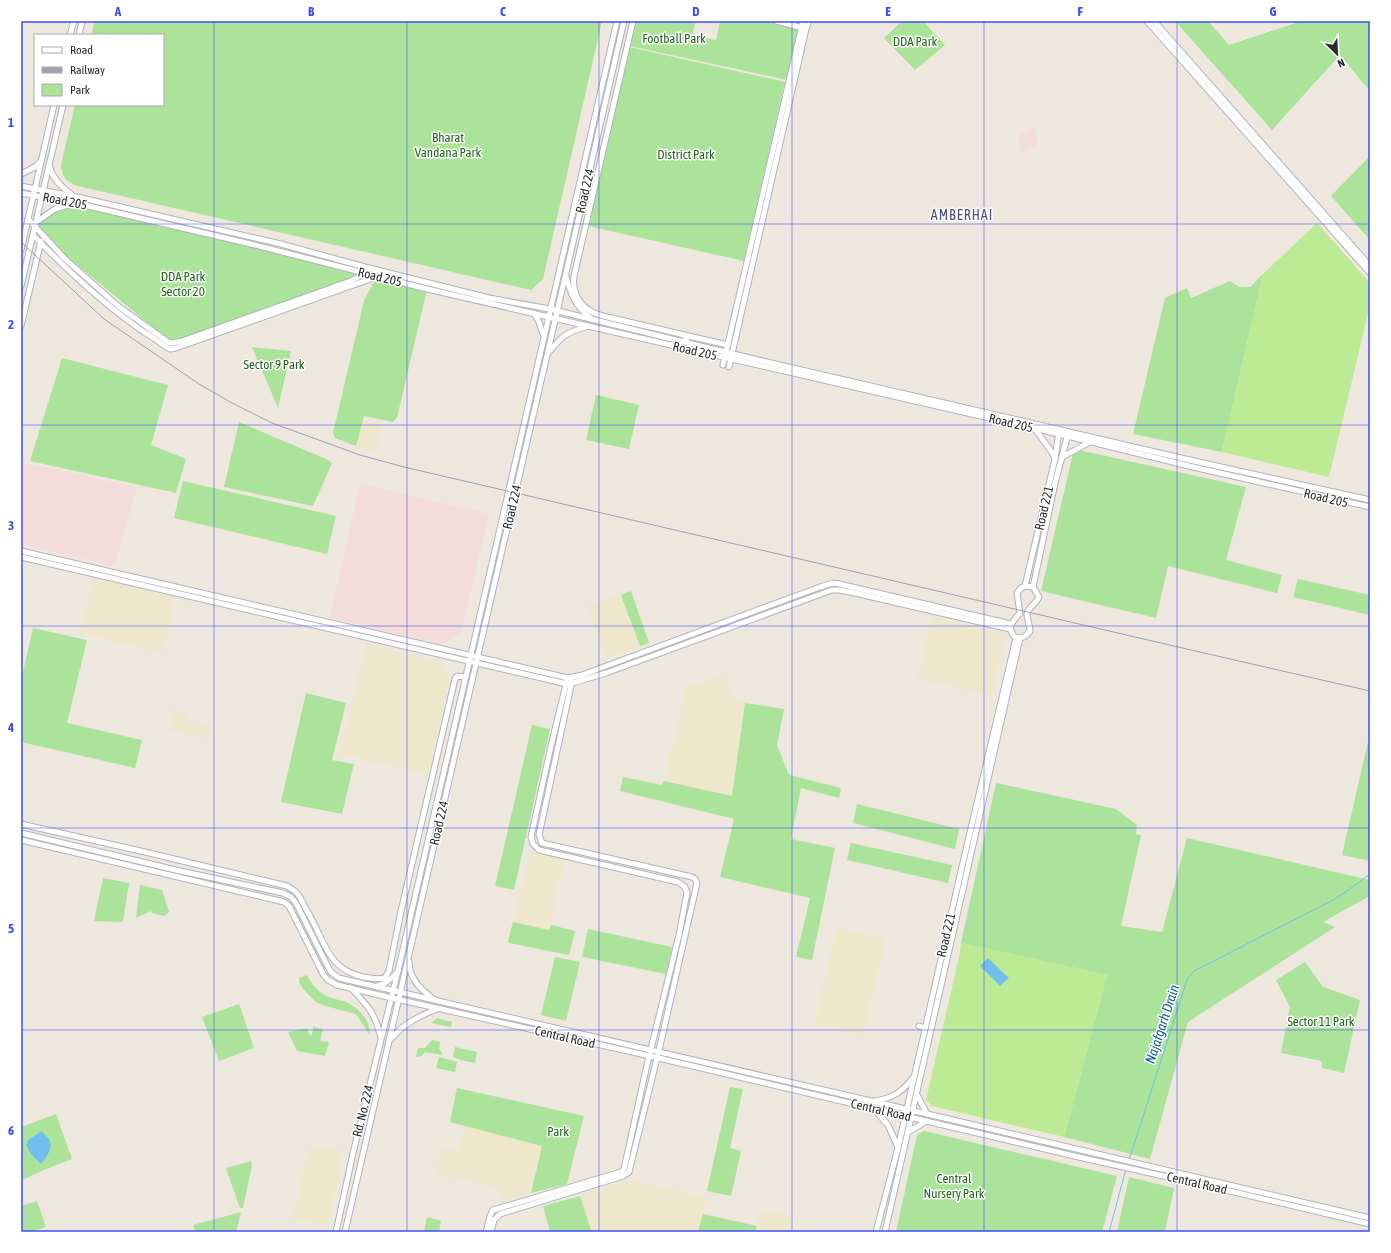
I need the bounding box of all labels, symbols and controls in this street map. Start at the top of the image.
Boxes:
text: A [114,4,122,19]
text: B [308,4,315,19]
text: C [500,4,506,19]
text: D [692,4,700,19]
text: E [885,4,891,19]
text: F [1077,4,1083,19]
text: G [1270,4,1277,19]
park label: Football Park [642,31,706,46]
legend [34,34,164,106]
park label: DDA Park [893,34,937,49]
north arrow [1317,34,1357,74]
text: Road [70,43,93,57]
text: N [1336,56,1346,70]
text: Railway [70,63,105,77]
text: Park [70,83,91,97]
text: 1 [8,115,14,130]
park label: Bharat Vandana Park [415,130,481,160]
park label: District Park [657,147,715,162]
street label: Road 224 [573,167,597,215]
street label: Road 205 [42,189,88,213]
district label: AMBERHAI [931,207,993,223]
street label: Road 205 [356,264,404,290]
park label: DDA Park Sector 20 [161,269,205,299]
text: 2 [8,317,14,332]
street label: Road 205 [671,339,719,363]
park label: Sector 9 Park [243,357,305,372]
street label: Road 205 [987,411,1035,435]
street label: Road 224 [500,483,524,531]
street label: Road 221 [1032,484,1056,532]
street label: Road 205 [1302,486,1350,510]
text: 3 [8,518,14,533]
text: 4 [7,720,14,735]
street label: Road 224 [427,799,451,847]
street label: Road 221 [934,911,958,959]
text: 5 [8,921,14,936]
water label: Najafgarh Drain [1142,982,1182,1066]
park label: Sector 11 Park [1287,1014,1355,1029]
street label: Central Road [533,1023,597,1051]
street label: Rd. No. 224 [349,1083,377,1139]
street label: Central Road [849,1096,913,1124]
text: 6 [8,1123,14,1138]
park label: Park [547,1124,569,1139]
street label: Central Road [1165,1169,1229,1197]
park label: Central Nursery Park [924,1171,985,1201]

